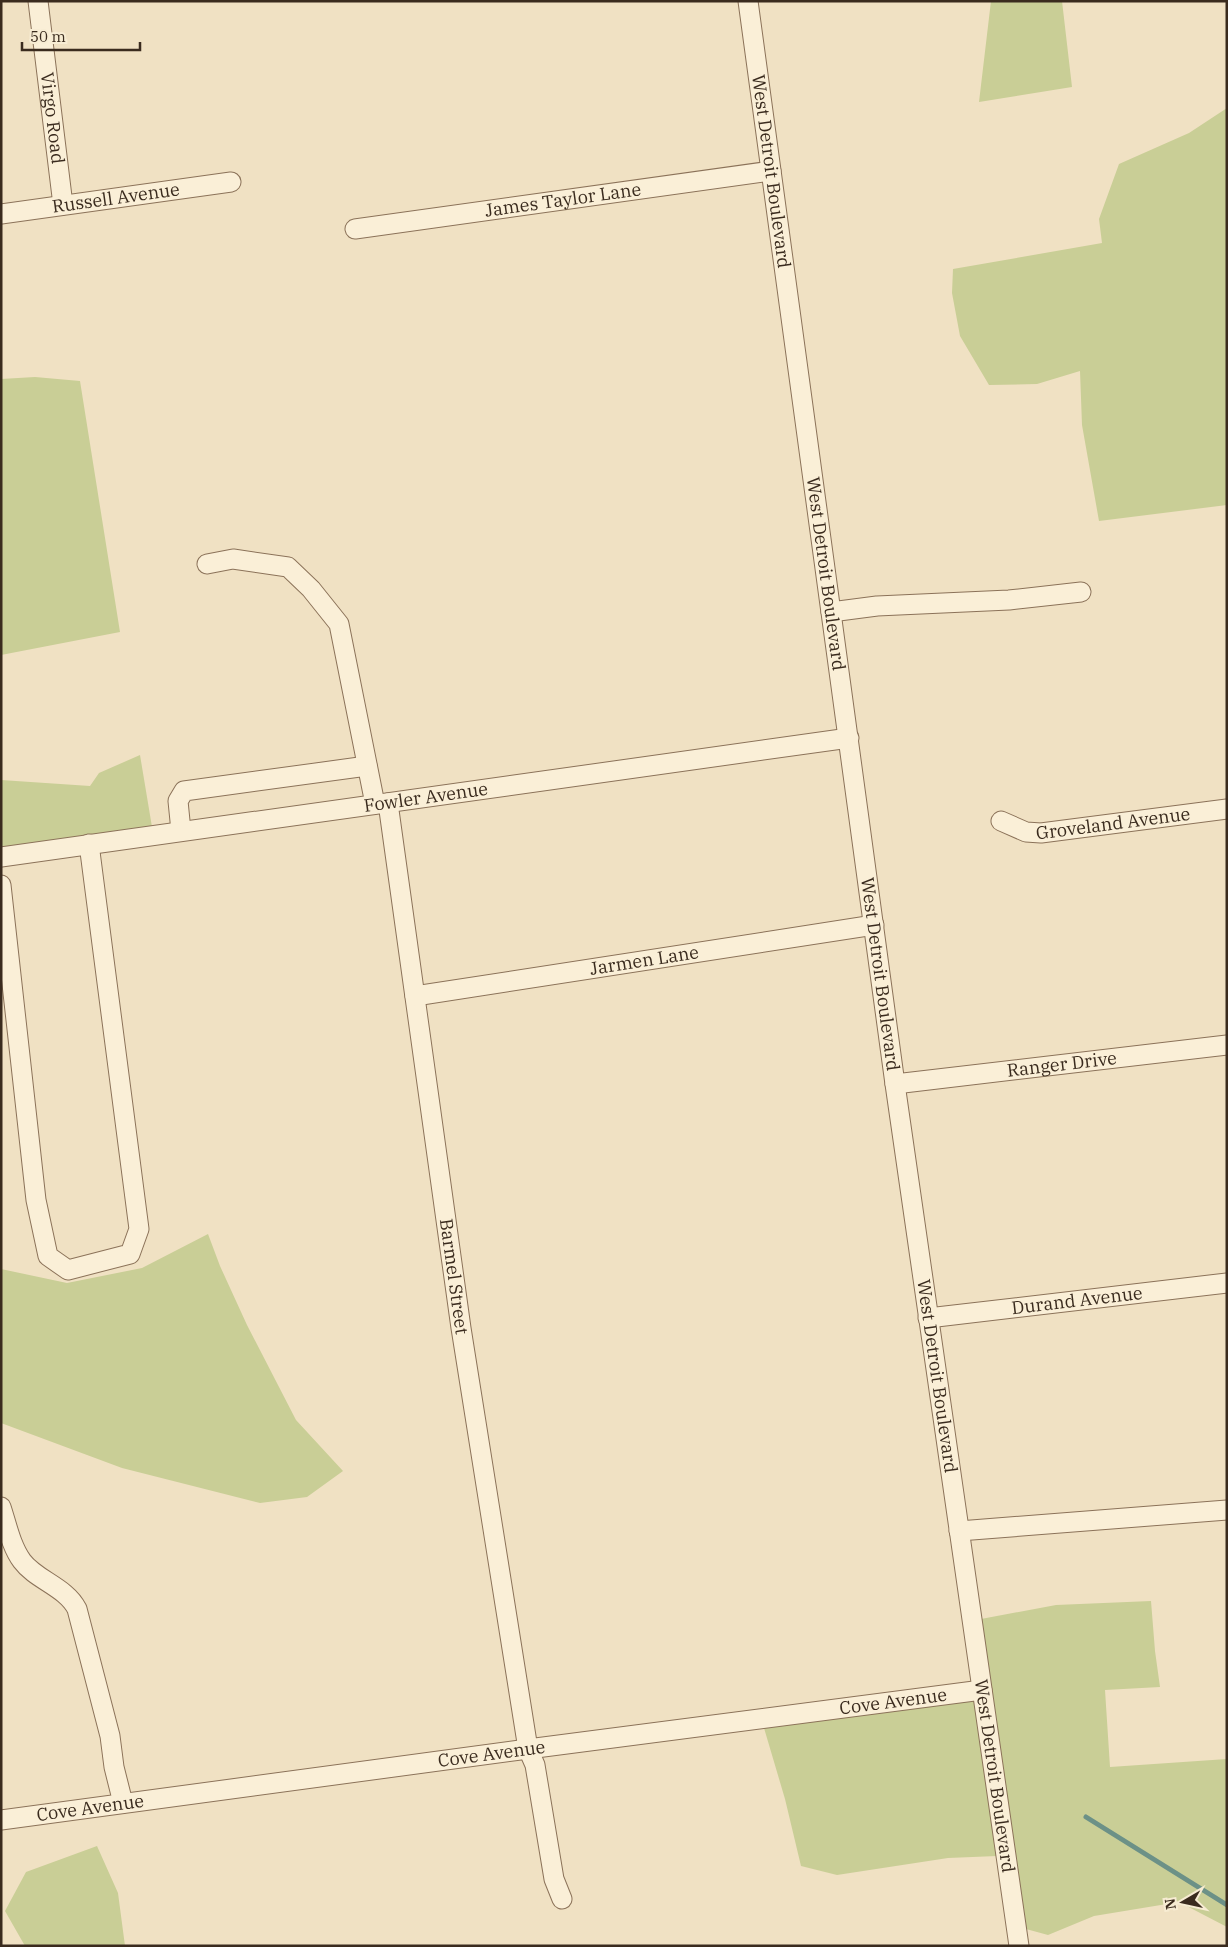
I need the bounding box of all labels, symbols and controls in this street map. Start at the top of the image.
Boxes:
scale bar [22,20,140,52]
text: 50 m [30,27,66,46]
street label: Virgo Road [36,71,70,165]
street label: West Detroit Boulevard [747,73,796,270]
street label: Russell Avenue [51,177,181,218]
street label: James Taylor Lane [483,177,643,222]
street label: West Detroit Boulevard [802,475,851,672]
street label: Fowler Avenue [362,777,489,817]
street label: Groveland Avenue [1035,802,1191,845]
street label: West Detroit Boulevard [856,876,905,1072]
street label: Jarmen Lane [588,940,700,980]
street label: Ranger Drive [1006,1046,1118,1082]
street label: Barmel Street [435,1217,474,1336]
street label: West Detroit Boulevard [912,1278,963,1474]
street label: Durand Avenue [1010,1281,1144,1319]
street label: West Detroit Boulevard [970,1678,1020,1874]
street label: Cove Avenue [838,1683,948,1719]
street label: Cove Avenue [436,1735,547,1772]
street label: Cove Avenue [35,1789,145,1826]
north arrow [1158,1877,1208,1927]
text: N [1160,1897,1180,1911]

